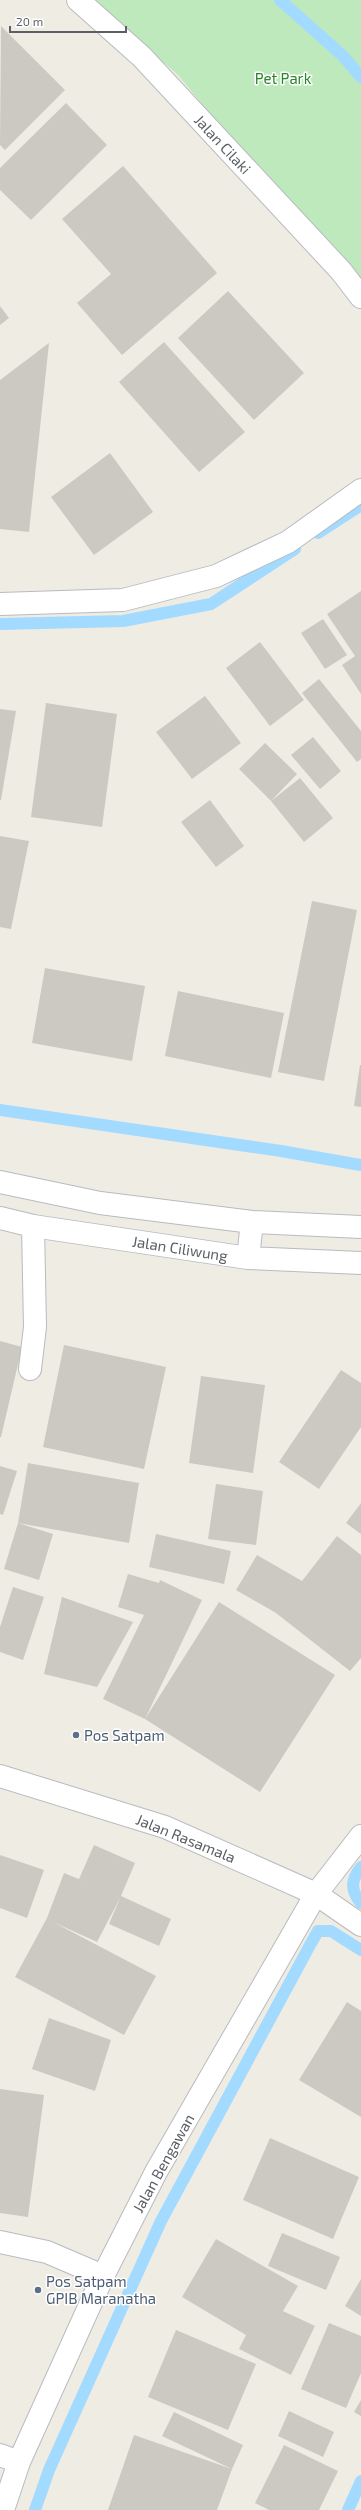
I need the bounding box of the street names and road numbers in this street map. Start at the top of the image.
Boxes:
street label: Jalan Cilaki [191,111,255,177]
street label: Jalan Ciliwung [131,1232,230,1265]
street label: Jalan Rasamala [134,1810,238,1866]
street label: Jalan Bengawan [128,2111,198,2215]

